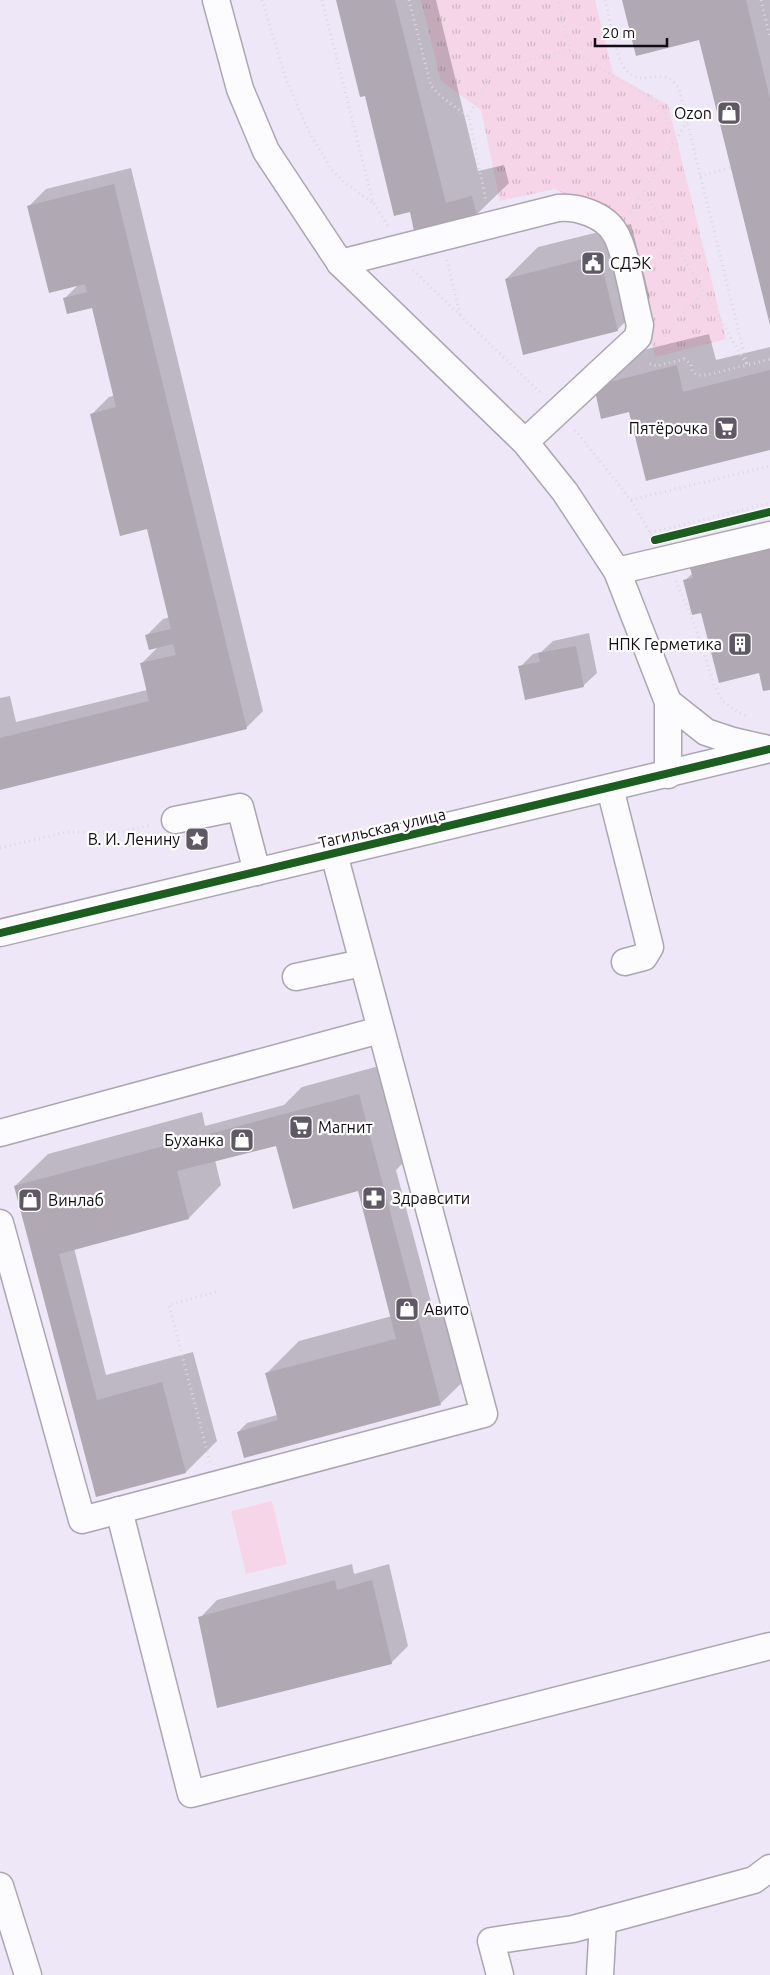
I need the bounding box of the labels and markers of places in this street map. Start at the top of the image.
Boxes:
shop icon: Ozon [716,100,742,126]
place label: Ozon [674,104,712,122]
public building icon: СДЭК [580,250,606,276]
place label: СДЭК [610,254,651,272]
supermarket icon: Пятёрочка [713,415,739,441]
place label: Пятёрочка [629,419,708,437]
building icon: НПК Герметика [727,631,753,657]
place label: НПК Герметика [608,635,722,653]
place icon: В. И. Ленину [184,826,210,852]
place label: В. И. Ленину [88,830,180,848]
supermarket icon: Магнит [288,1114,314,1140]
place label: Магнит [318,1118,373,1136]
shop icon: Буханка [229,1127,255,1153]
place label: Буханка [164,1131,224,1149]
pharmacy icon: Здравсити [361,1185,387,1211]
shop icon: Винлаб [17,1187,43,1213]
place label: Здравсити [392,1189,470,1207]
place label: Винлаб [48,1191,104,1209]
shop icon: Авито [394,1296,420,1322]
place label: Авито [424,1300,469,1318]

